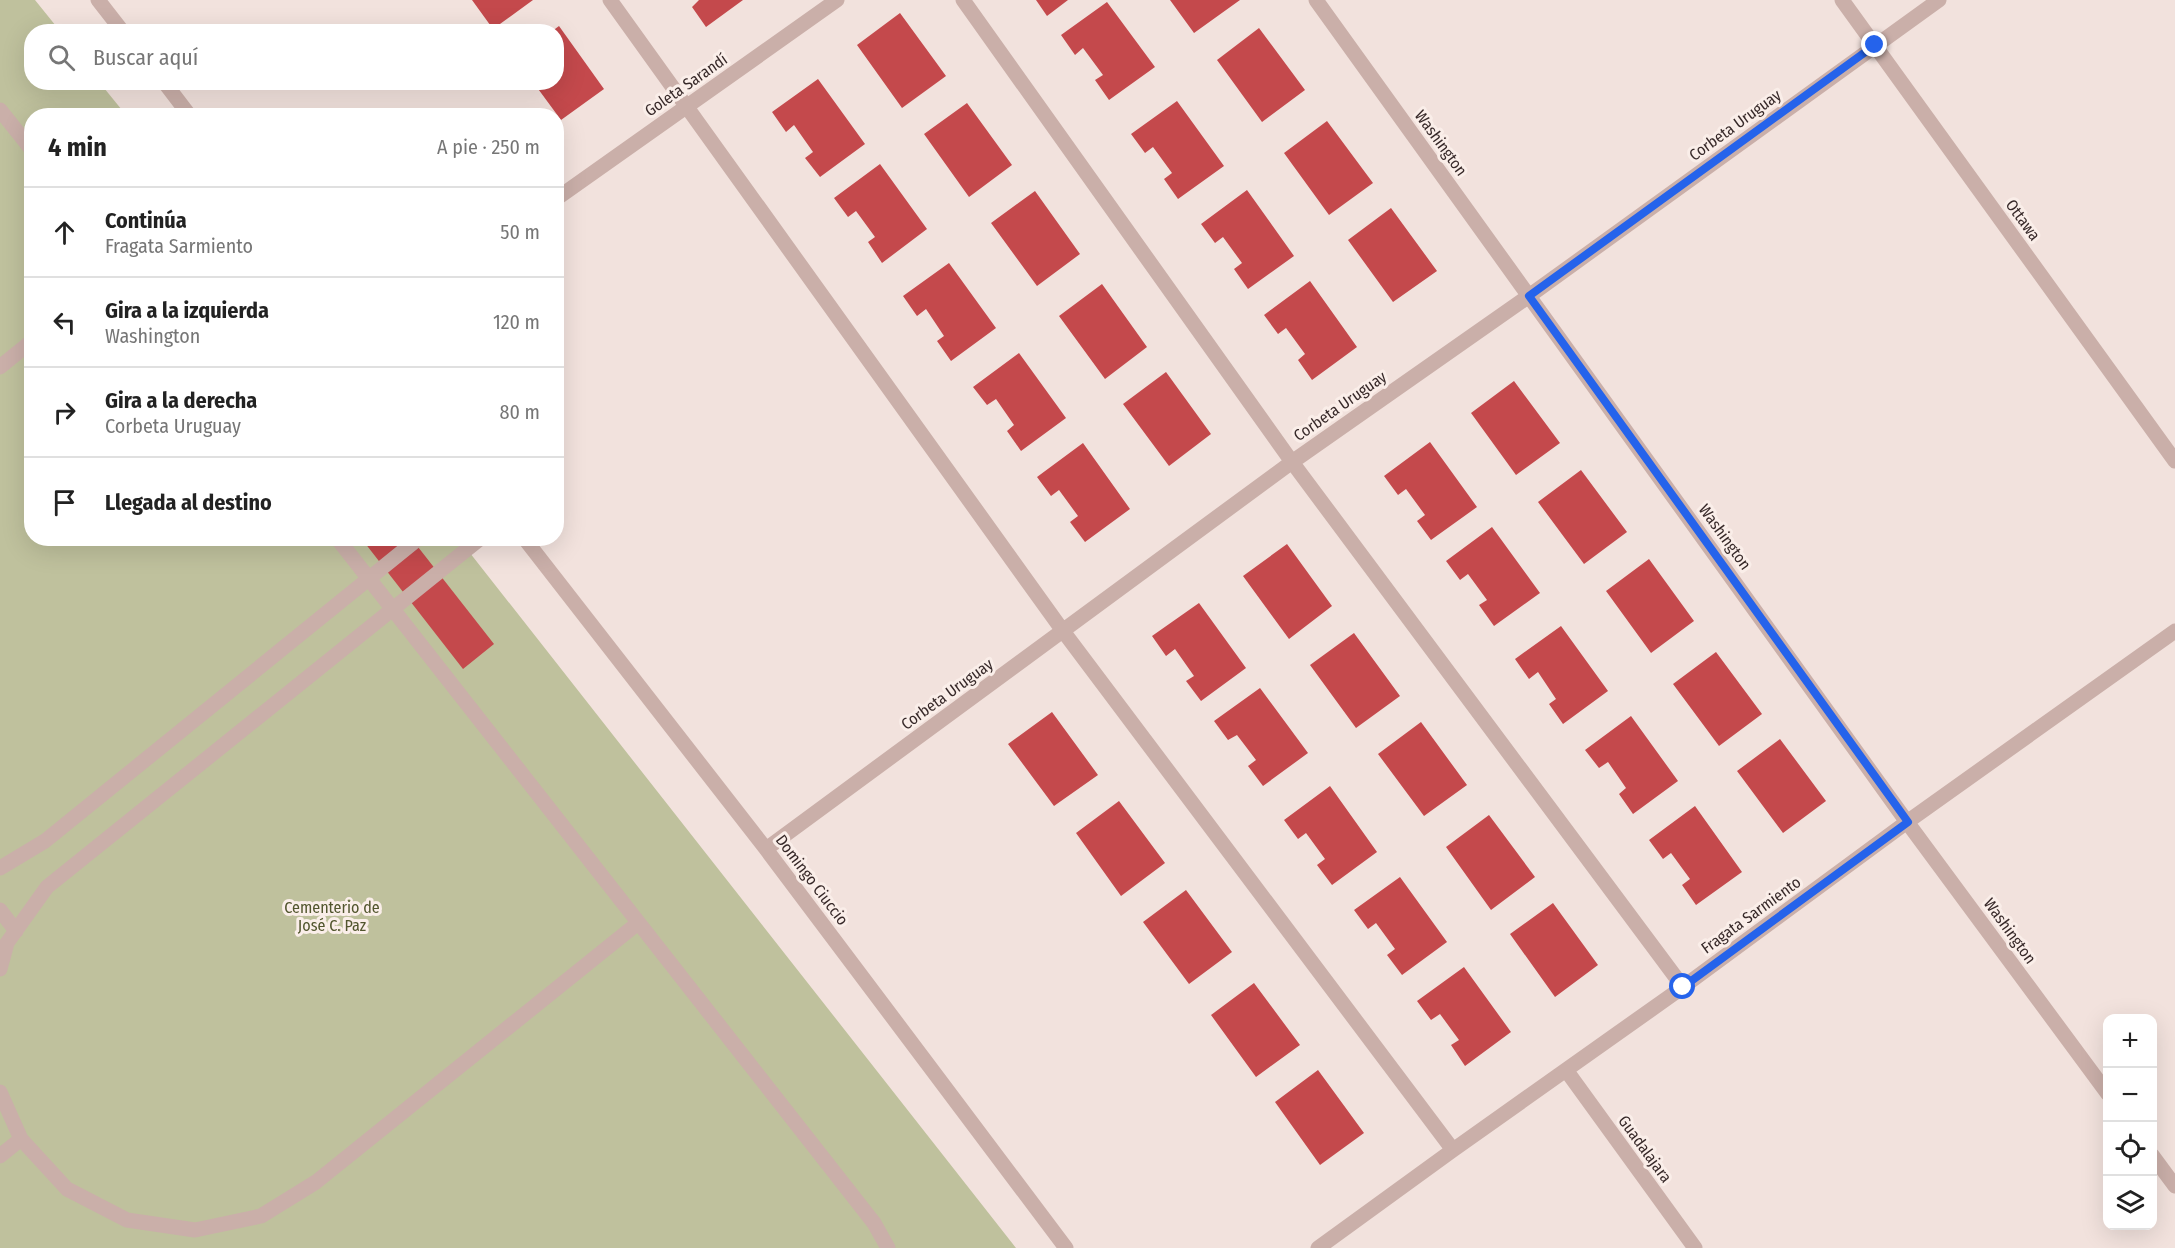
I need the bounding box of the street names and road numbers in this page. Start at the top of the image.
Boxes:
street label: Goleta Sarandí [641,50,731,120]
street label: Corbeta Uruguay [1685,85,1785,165]
street label: Washington [1411,107,1471,179]
street label: Ottawa [2002,196,2044,244]
street label: Corbeta Uruguay [1290,367,1391,445]
street label: Washington [1695,501,1755,573]
street label: Corbeta Uruguay [897,654,997,734]
street label: Domingo Ciuccio [772,831,852,929]
street label: Fragata Sarmiento [1698,873,1804,957]
street label: Washington [1980,895,2040,967]
street label: Guadalajara [1614,1112,1676,1186]

